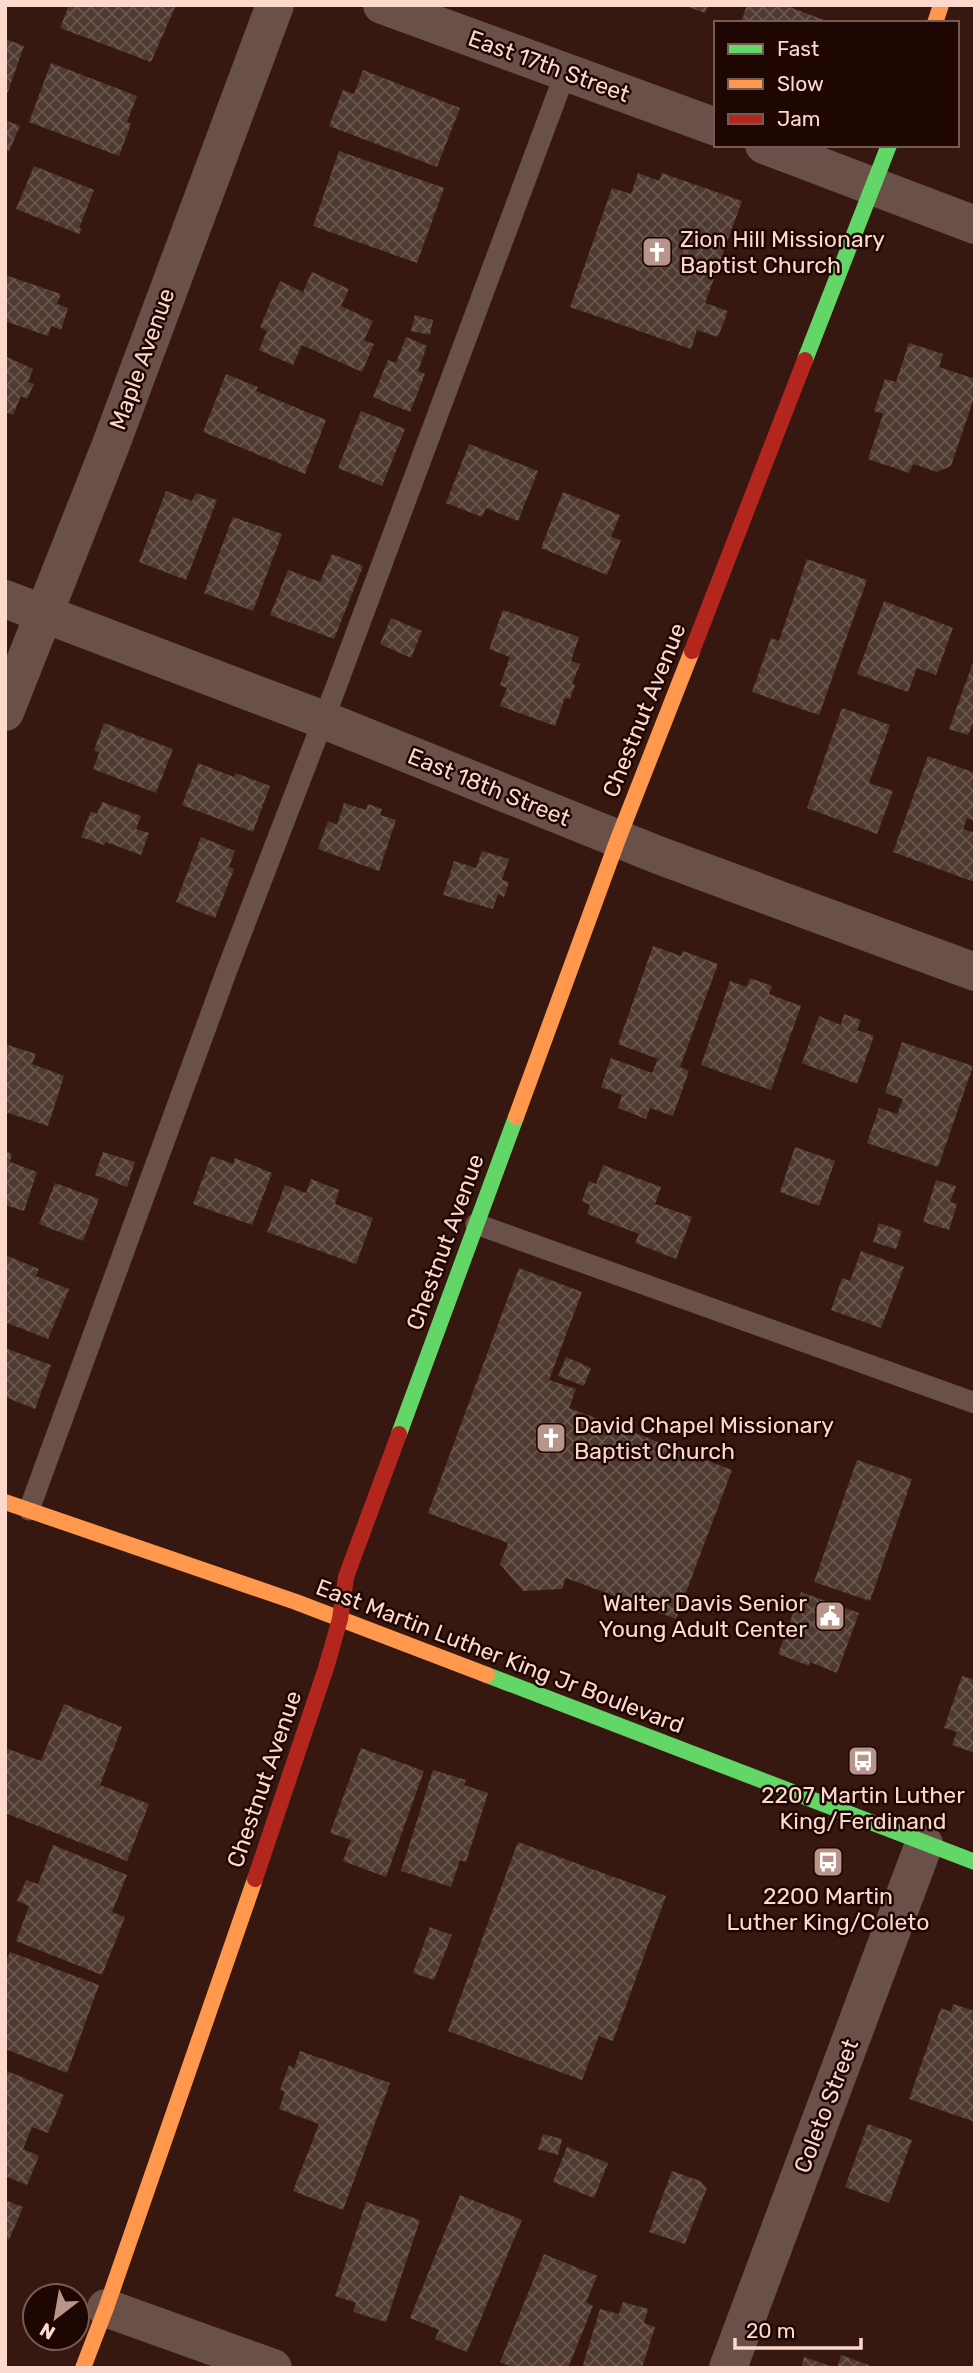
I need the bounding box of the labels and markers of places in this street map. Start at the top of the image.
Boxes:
place label: Zion Hill Missionary Baptist Church [680,225,885,279]
church icon: Zion Hill Missionary Baptist Church [640,235,674,269]
place label: David Chapel Missionary Baptist Church [574,1411,834,1465]
church icon: David Chapel Missionary Baptist Church [534,1421,568,1455]
place label: Walter Davis Senior Young Adult Center [599,1589,807,1643]
public building icon: Walter Davis Senior Young Adult Center [813,1599,847,1633]
bus stop icon: 2207 Martin Luther King/Ferdinand [846,1744,880,1778]
place label: 2207 Martin Luther King/Ferdinand [761,1781,965,1835]
bus stop icon: 2200 Martin Luther King/Coleto [811,1845,845,1879]
place label: 2200 Martin Luther King/Coleto [727,1882,929,1936]

